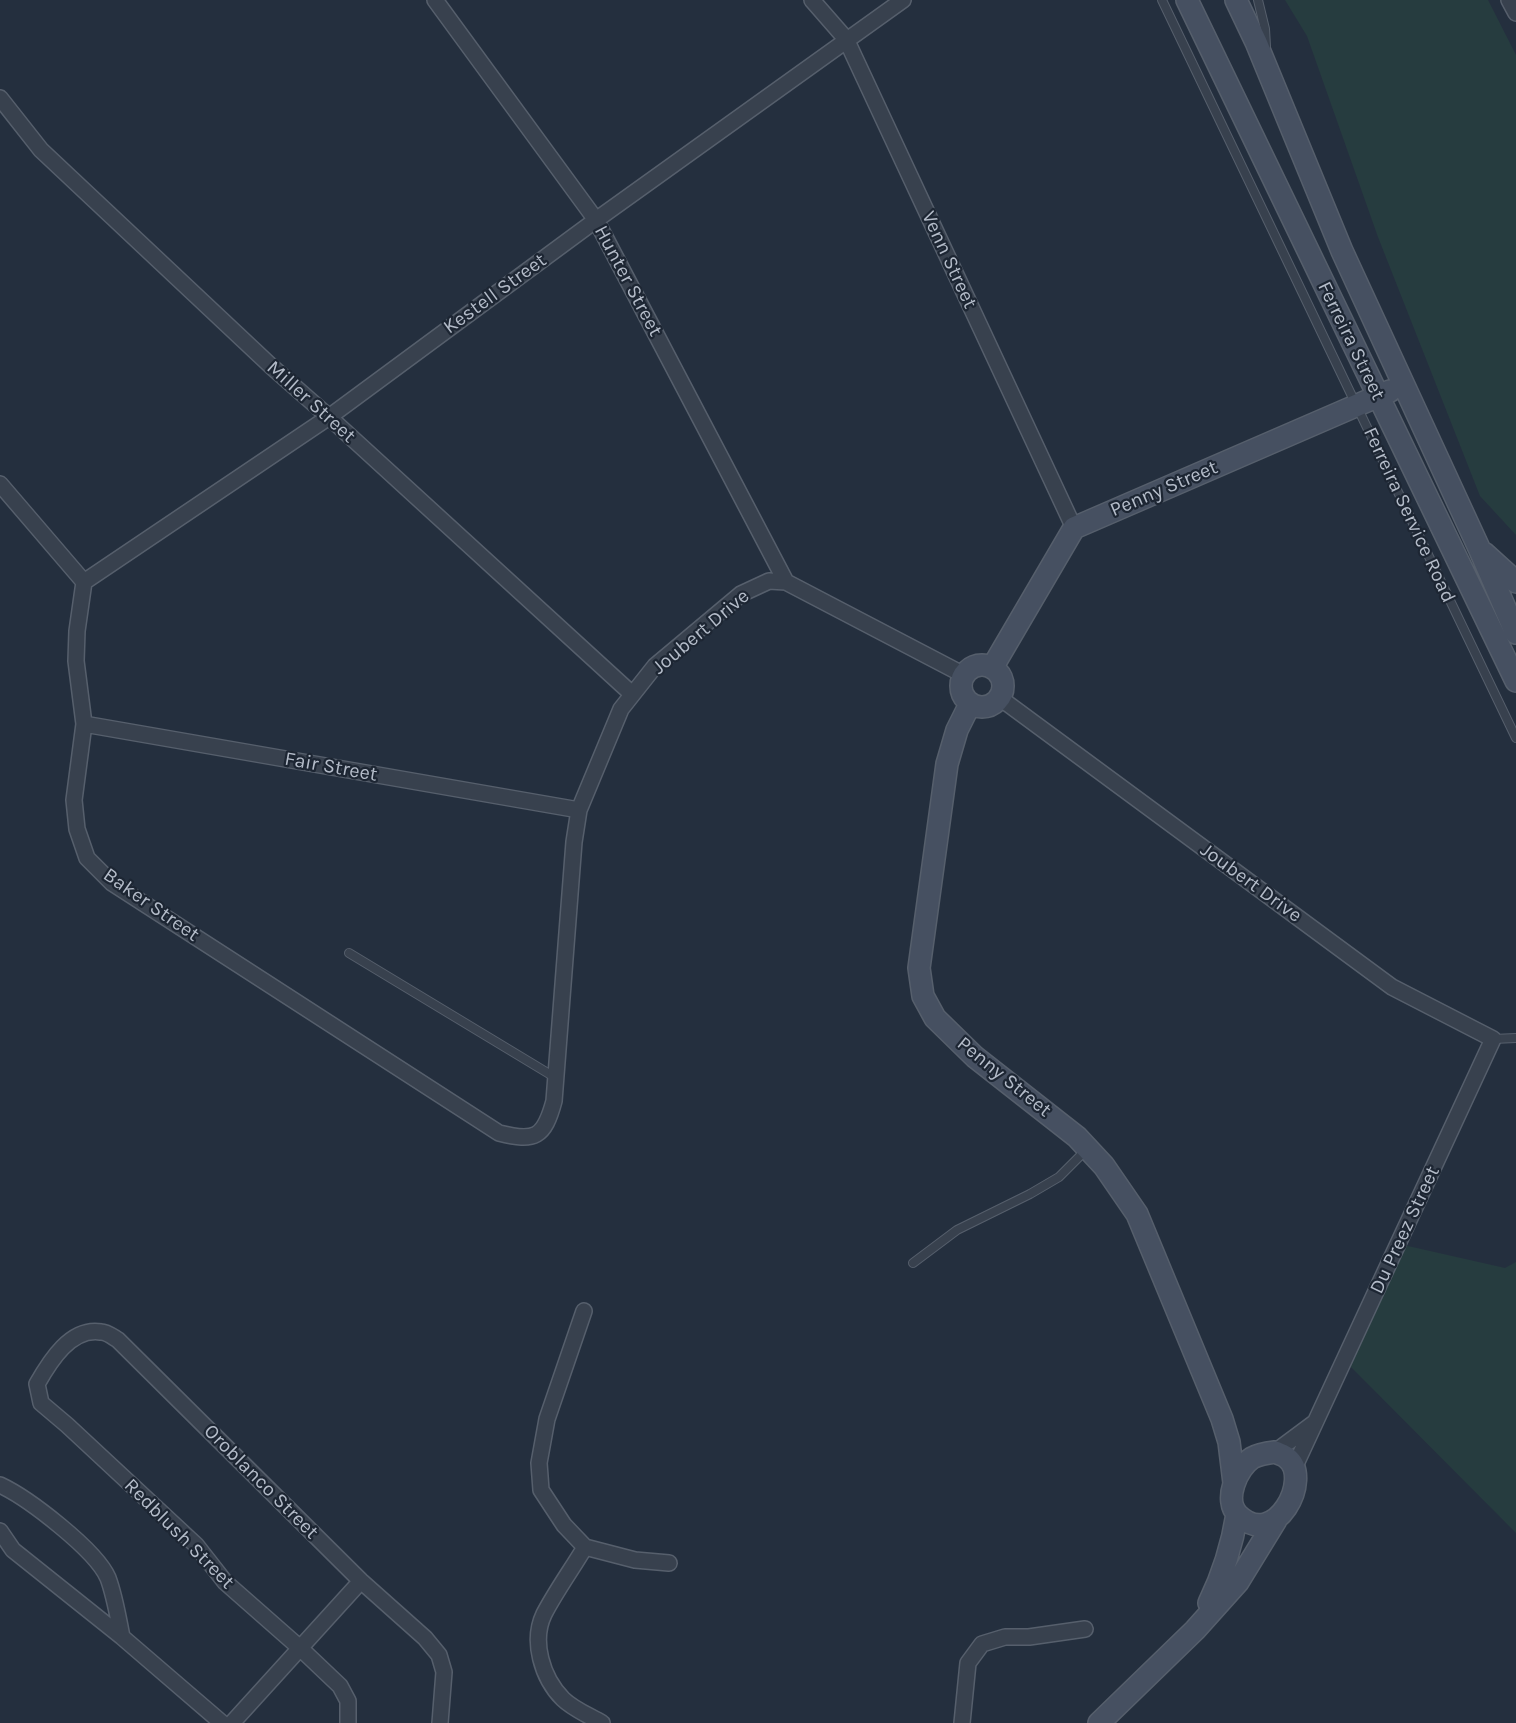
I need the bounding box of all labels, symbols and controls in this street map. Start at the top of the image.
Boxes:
street label: Venn Street [916,207,982,313]
street label: Hunter Street [589,221,667,341]
street label: Kestell Street [439,249,551,339]
street label: Ferreira Street [1312,278,1390,404]
street label: Miller Street [262,356,360,448]
street label: Ferreira Service Road [1358,423,1460,607]
street label: Penny Street [1107,456,1221,522]
street label: Joubert Drive [648,584,754,680]
street label: Fair Street [283,747,379,787]
street label: Joubert Drive [1196,838,1306,928]
street label: Baker Street [98,863,204,947]
street label: Penny Street [952,1032,1056,1122]
street label: Du Preez Street [1365,1162,1445,1298]
street label: Oroblanco Street [199,1420,323,1544]
street label: Redblush Street [119,1474,239,1594]

